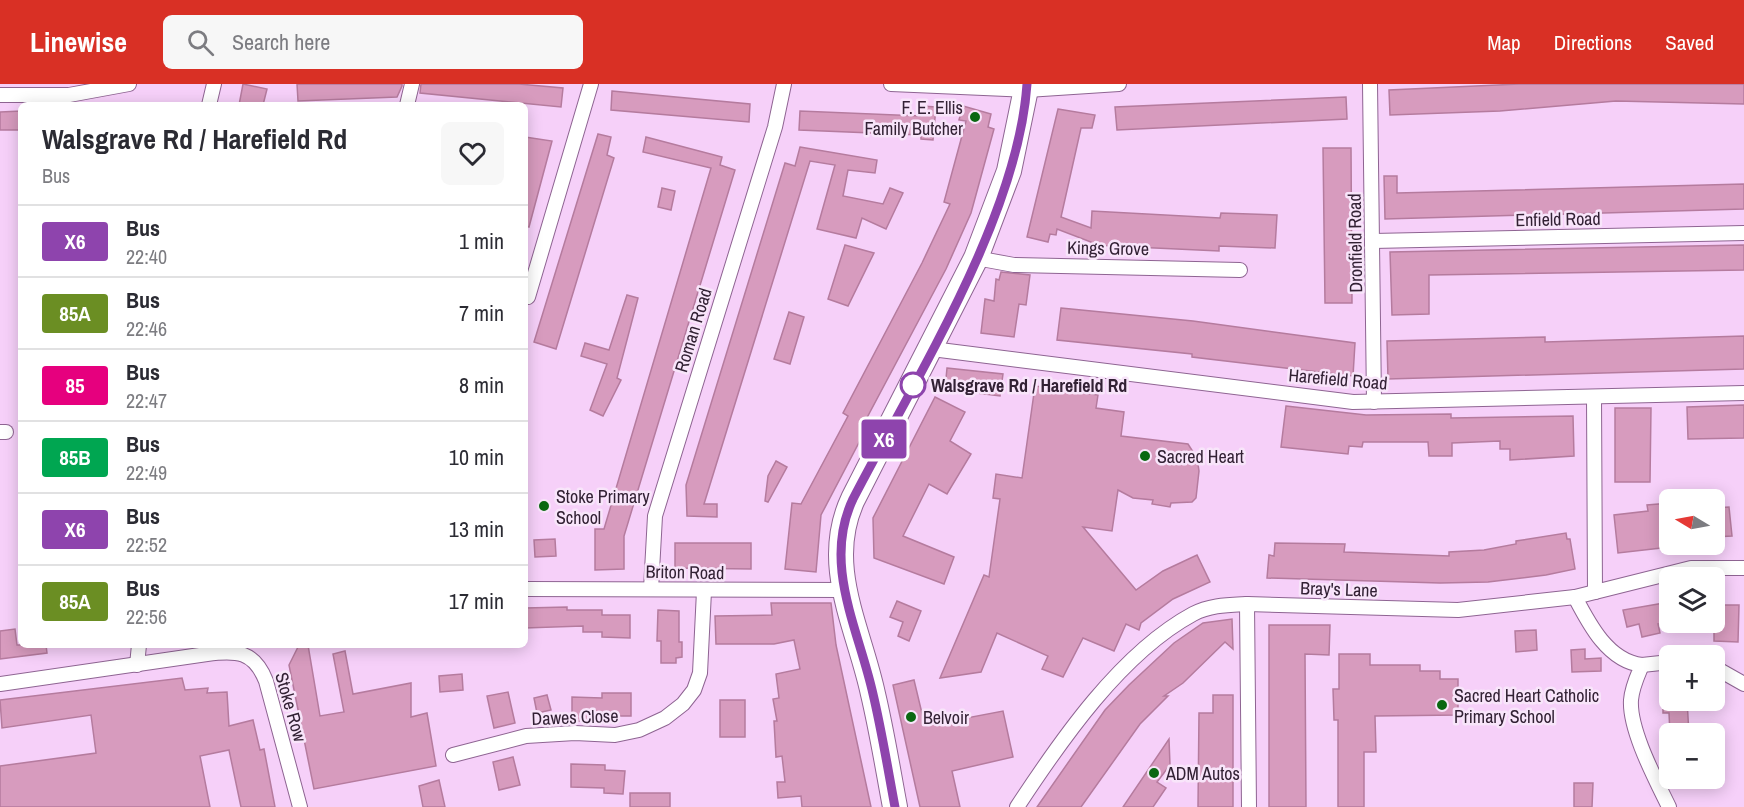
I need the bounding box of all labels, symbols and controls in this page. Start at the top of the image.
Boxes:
search box [163,15,583,69]
text: Linewise [30,23,127,61]
icon: search [184,26,217,59]
text: Search here [232,27,330,57]
text: Map [1487,28,1521,57]
text: Directions [1554,28,1632,57]
text: Saved [1665,28,1714,57]
place label: F. E. Ellis Family Butcher [864,95,963,141]
marker: F. E. Ellis Family Butcher [968,110,982,124]
text: Walsgrave Rd / Harefield Rd [42,120,347,158]
button: heart [441,122,504,185]
text: Bus [42,162,70,189]
street label: Dronfield Road [1342,193,1368,293]
street label: Enfield Road [1515,206,1601,232]
text: Bus [126,213,160,243]
text: 1 min [459,226,504,256]
text: X6 [64,227,86,256]
street label: Kings Grove [1067,235,1149,261]
text: 22:40 [126,243,167,270]
text: Bus [126,285,160,315]
street label: Roman Road [668,285,718,375]
text: 7 min [459,298,504,328]
text: 85A [59,299,91,328]
text: 22:46 [126,315,167,342]
text: Bus [126,357,160,387]
street label: Harefield Road [1287,362,1389,396]
text: 8 min [459,370,504,400]
text: 85 [65,371,85,400]
marker: Walsgrave Rd / Harefield Rd [900,372,926,398]
place label: Walsgrave Rd / Harefield Rd [931,373,1127,398]
text: 22:47 [126,387,167,414]
line badge: X6 [857,420,911,458]
text: X6 [873,425,895,454]
text: Bus [126,429,160,459]
text: 10 min [449,442,504,472]
text: 85B [59,443,91,472]
place label: Sacred Heart [1157,444,1244,469]
marker: Sacred Heart [1138,449,1152,463]
text: 22:49 [126,459,167,486]
place label: Stoke Primary School [556,484,650,530]
north arrow [1659,489,1725,555]
map controls [1659,489,1725,789]
marker: Stoke Primary School [537,499,551,513]
text: Bus [126,501,160,531]
text: 13 min [449,514,504,544]
text: X6 [64,515,86,544]
text: 22:52 [126,531,167,558]
street label: Briton Road [645,559,725,585]
button: layers [1659,567,1725,633]
text: Bus [126,573,160,603]
street label: Bray's Lane [1300,575,1378,603]
text: 17 min [449,586,504,616]
text: 85A [59,587,91,616]
text: 22:56 [126,603,167,630]
button: + [1659,645,1725,711]
street label: Stoke Row [269,669,313,745]
place label: Sacred Heart Catholic Primary School [1454,683,1599,729]
marker: Sacred Heart Catholic Primary School [1435,698,1449,712]
street label: Dawes Close [531,703,619,731]
place label: Belvoir [923,705,969,730]
marker: Belvoir [904,710,918,724]
button: − [1659,723,1725,789]
place label: ADM Autos [1165,761,1240,786]
marker: ADM Autos [1147,766,1161,780]

